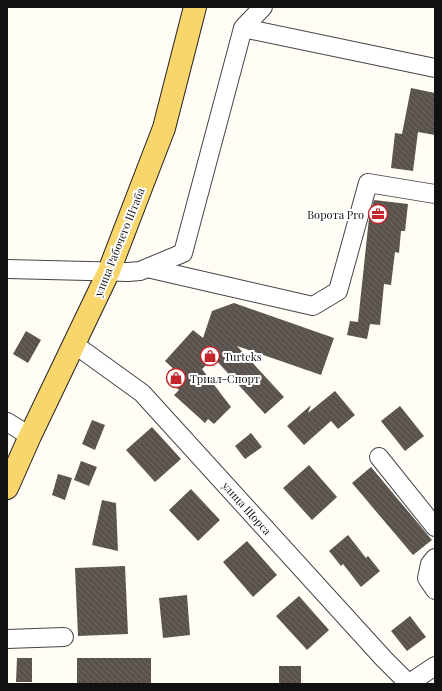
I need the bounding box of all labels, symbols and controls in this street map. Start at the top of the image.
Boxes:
street label: улица Рабочего Штаба [90,185,148,299]
office icon: Ворота Pro [367,203,389,225]
place label: Ворота Pro [307,207,364,222]
shop icon: Turteks [199,345,221,367]
place label: Turteks [224,349,262,364]
shop icon: Триал-Спорт [165,367,187,389]
place label: Триал-Спорт [190,371,260,386]
street label: улица Щорса [219,478,275,538]

